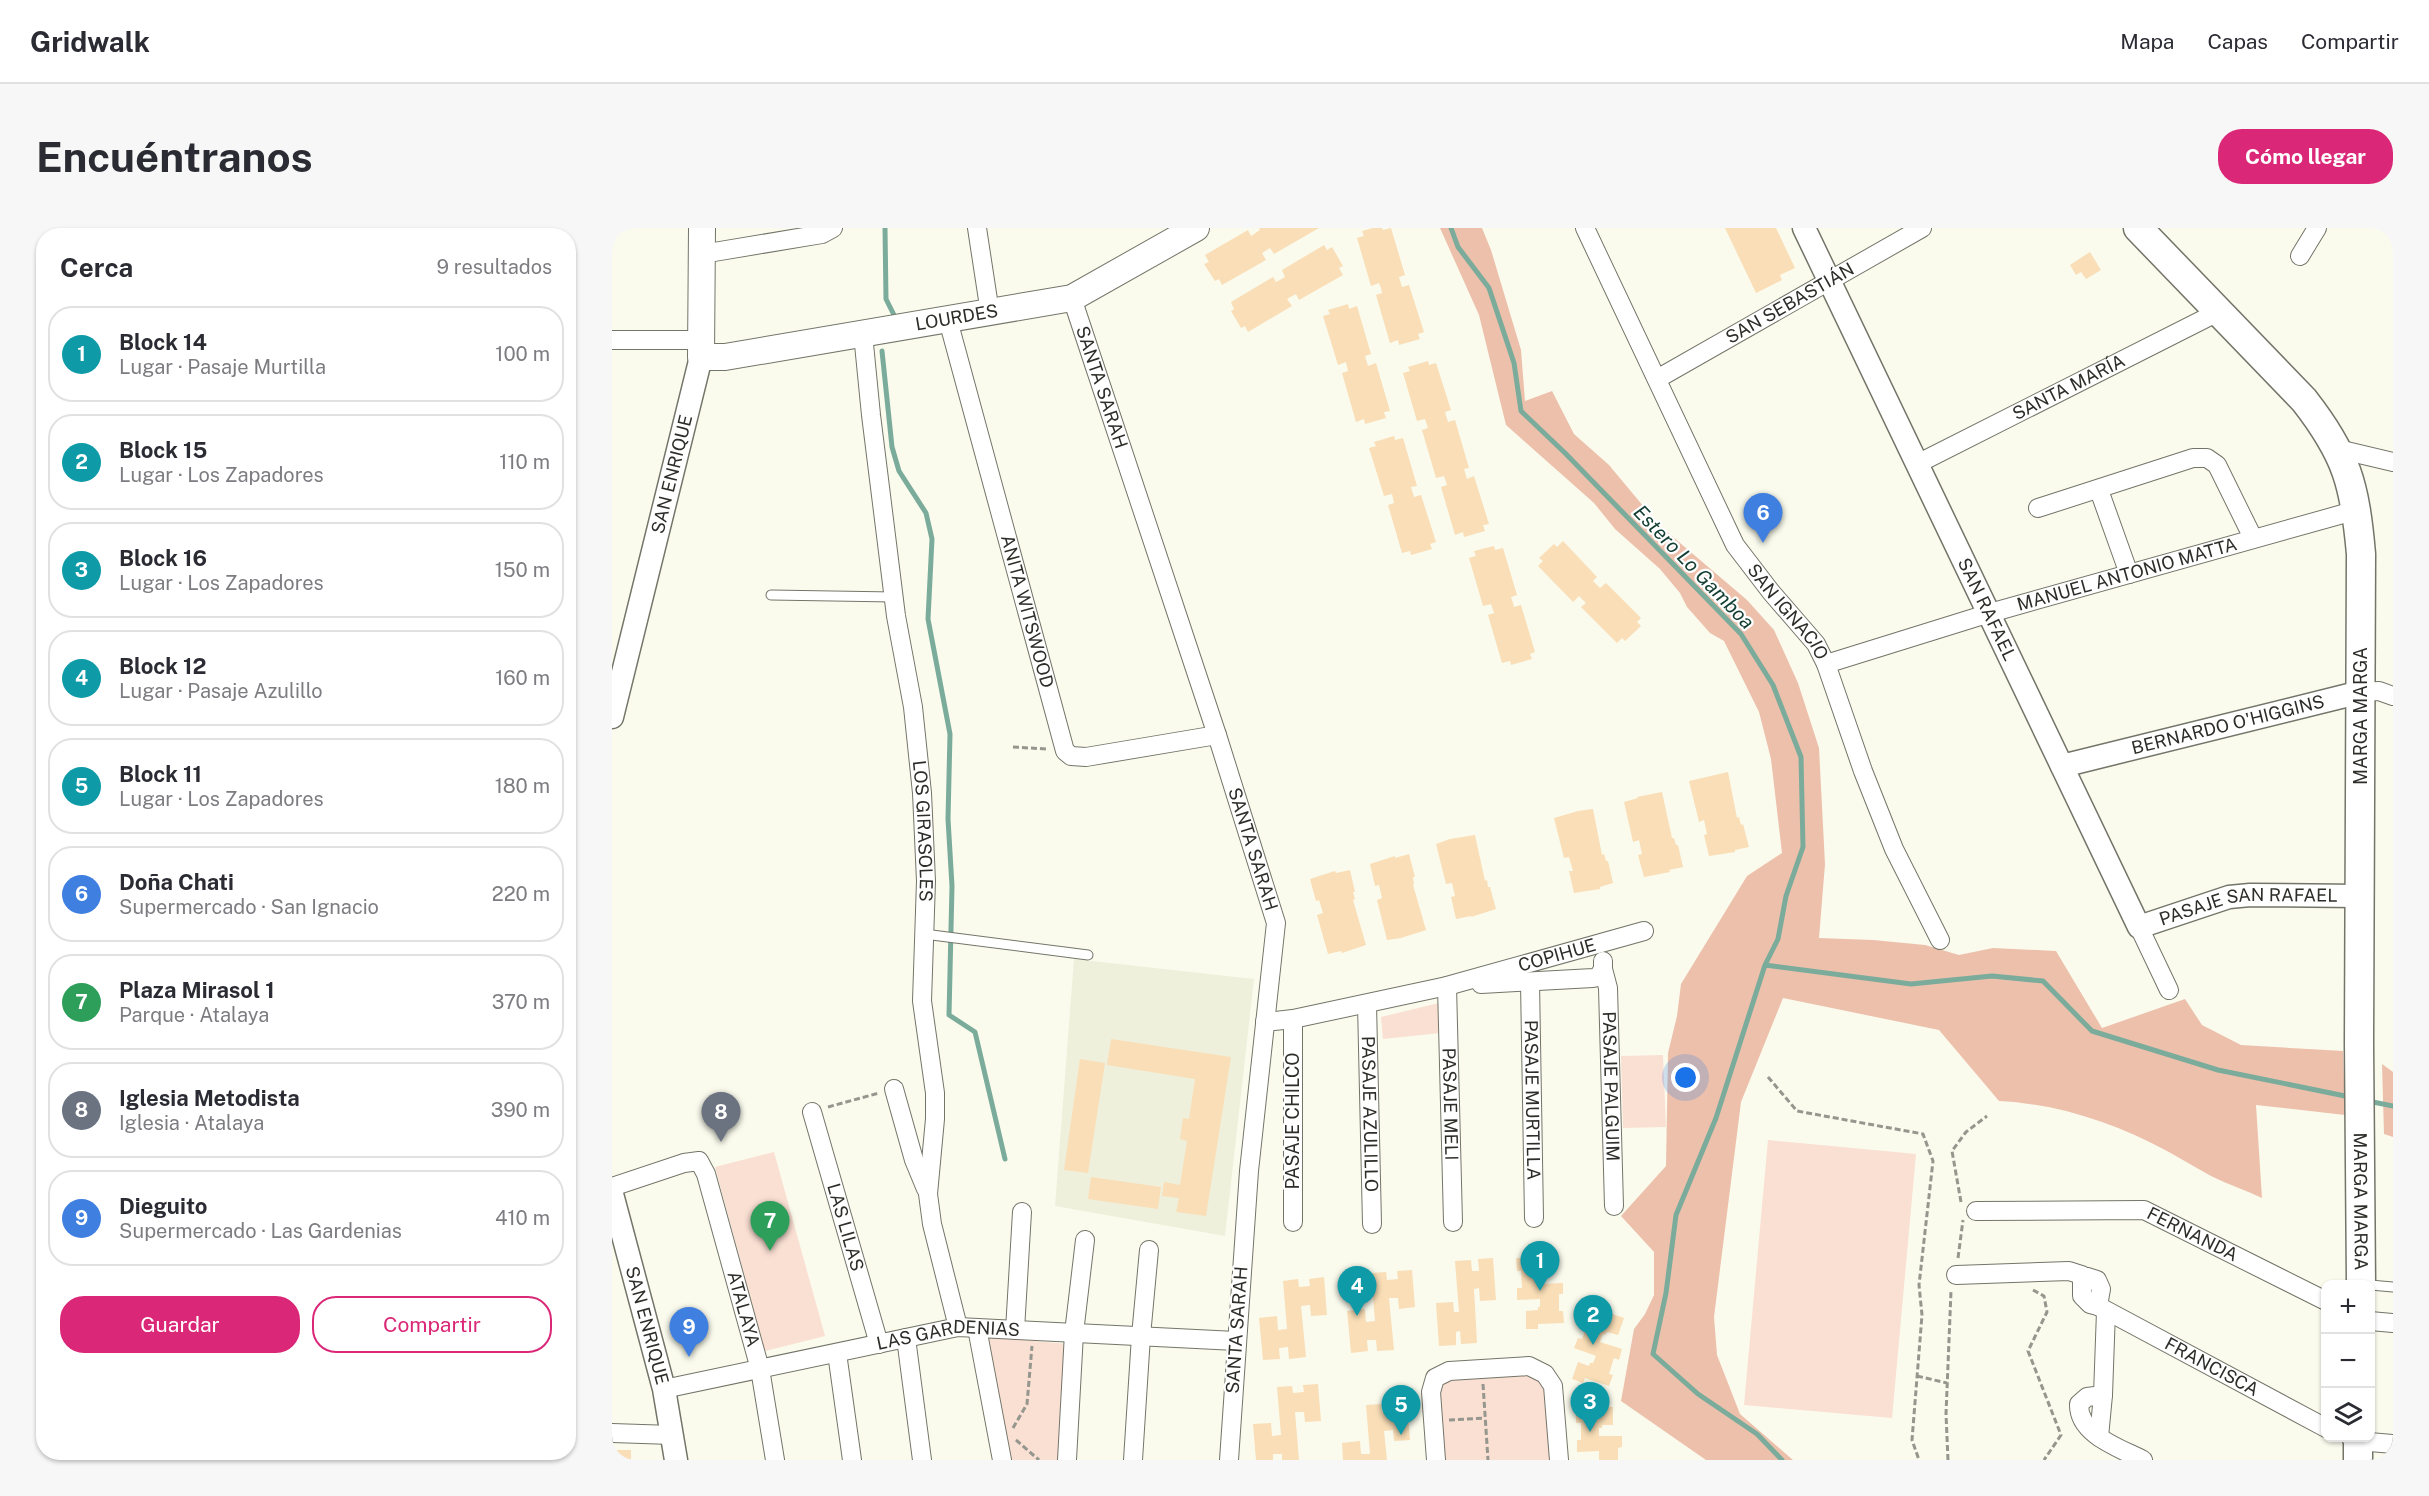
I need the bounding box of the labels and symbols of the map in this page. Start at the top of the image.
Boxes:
street label: SAN SEBASTIÁN [1722,258,1858,348]
street label: LOURDES [914,300,1000,334]
street label: SANTA SARAH [1072,323,1132,451]
street label: SANTA MARÍA [2009,350,2128,424]
street label: SAN ENRIQUE [647,413,696,536]
pin: 6 [1744,494,1782,543]
water label: Estero Lo Gamboa [1629,500,1759,634]
street label: ANITA WITSWOOD [997,532,1058,690]
street label: MANUEL ANTONIO MATTA [2014,533,2239,615]
street label: SAN RAFAEL [1954,554,2021,664]
street label: SAN IGNACIO [1743,559,1833,663]
street label: MARGA MARGA [2350,647,2371,785]
street label: BERNARDO O'HIGGINS [2129,690,2327,758]
street label: LOS GIRASOLES [909,759,937,902]
street label: SANTA SARAH [1224,785,1282,913]
street label: PASAJE SAN RAFAEL [2156,884,2338,930]
street label: COPIHUE [1516,934,1598,976]
street label: PASAJE PALGUIM [1599,1011,1624,1162]
street label: PASAJE MURTILLA [1521,1020,1544,1181]
street label: PASAJE AZULILLO [1358,1036,1382,1192]
street label: PASAJE MELI [1439,1047,1462,1161]
street label: PASAJE CHILCO [1282,1052,1303,1190]
your location [1671,1063,1700,1092]
pin: 8 [702,1092,740,1142]
street label: MARGA MARGA [2350,1132,2372,1271]
street label: LAS LILAS [823,1181,868,1273]
pin: 7 [750,1202,790,1251]
street label: FERNANDA [2144,1202,2242,1265]
pin: 1 [1520,1242,1560,1291]
street label: SAN ENRIQUE [622,1264,673,1387]
street label: SANTA SARAH [1222,1266,1251,1394]
pin: 4 [1338,1266,1376,1316]
street label: ATALAYA [723,1269,764,1349]
pin: 2 [1574,1296,1612,1345]
pin: 9 [670,1308,709,1357]
street label: LAS GARDENIAS [875,1316,1020,1354]
street label: FRANCISCA [2161,1333,2263,1400]
pin: 3 [1570,1382,1610,1432]
pin: 5 [1382,1386,1420,1435]

